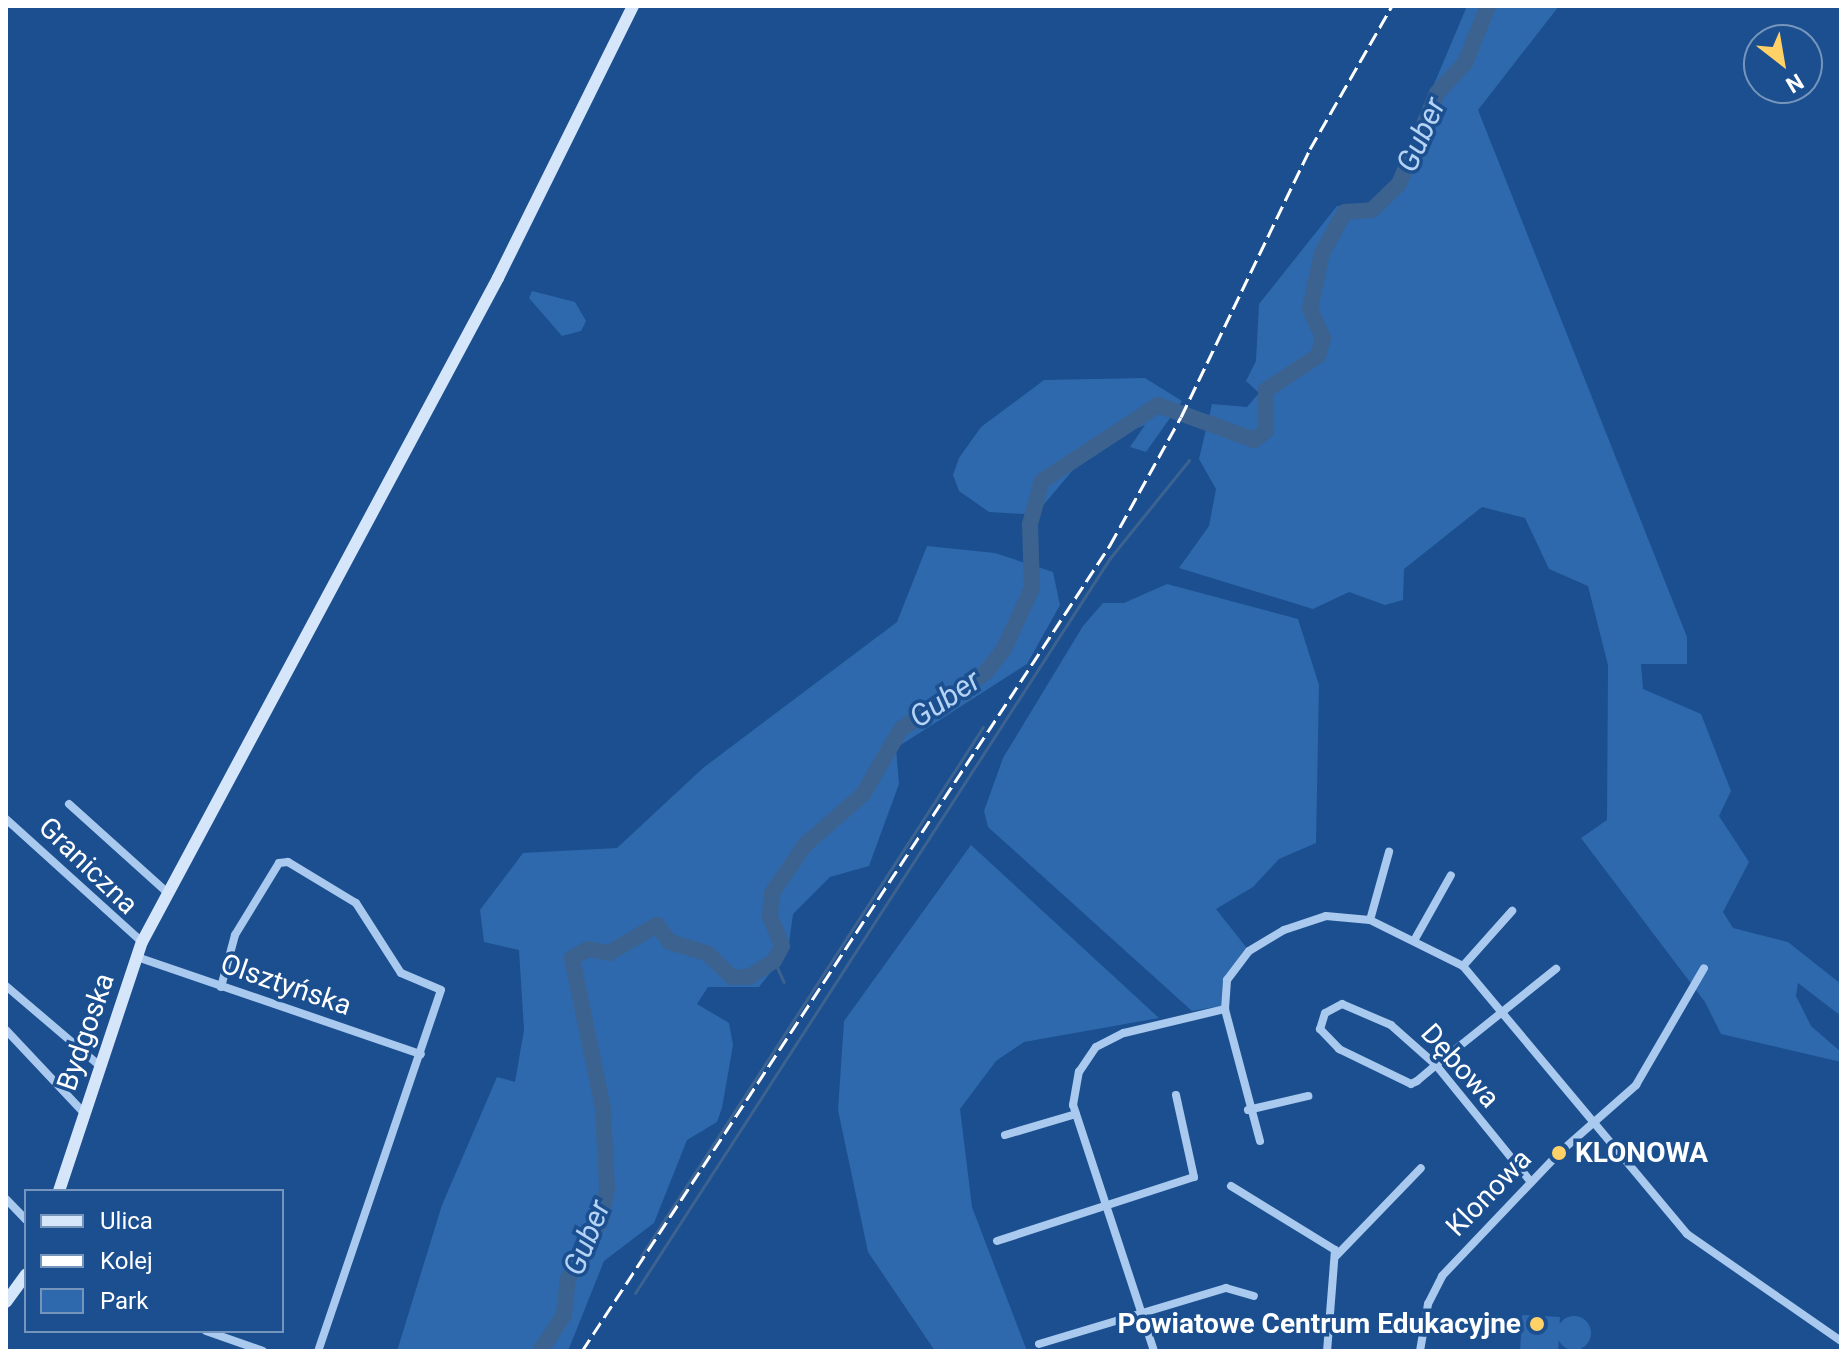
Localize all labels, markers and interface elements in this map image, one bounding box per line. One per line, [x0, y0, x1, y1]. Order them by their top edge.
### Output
north arrow [1743, 24, 1823, 104]
text: N [1781, 69, 1808, 98]
water label: Guber [1389, 92, 1453, 178]
water label: Guber [903, 662, 987, 736]
street label: Graniczna [31, 811, 145, 921]
street label: Olsztyńska [216, 947, 356, 1023]
street label: Bydgoska [50, 969, 122, 1095]
street label: Dębowa [1414, 1017, 1506, 1115]
place label: KLONOWA [1575, 1136, 1708, 1170]
street label: Klonowa [1439, 1142, 1539, 1244]
marker: KLONOWA [1550, 1144, 1568, 1162]
legend [24, 1189, 284, 1333]
water label: Guber [556, 1195, 618, 1281]
text: Ulica [100, 1207, 153, 1235]
text: Kolej [100, 1247, 153, 1275]
text: Park [100, 1287, 148, 1315]
place label: Powiatowe Centrum Edukacyjne [1117, 1307, 1521, 1341]
marker: Powiatowe Centrum Edukacyjne [1528, 1315, 1546, 1333]

